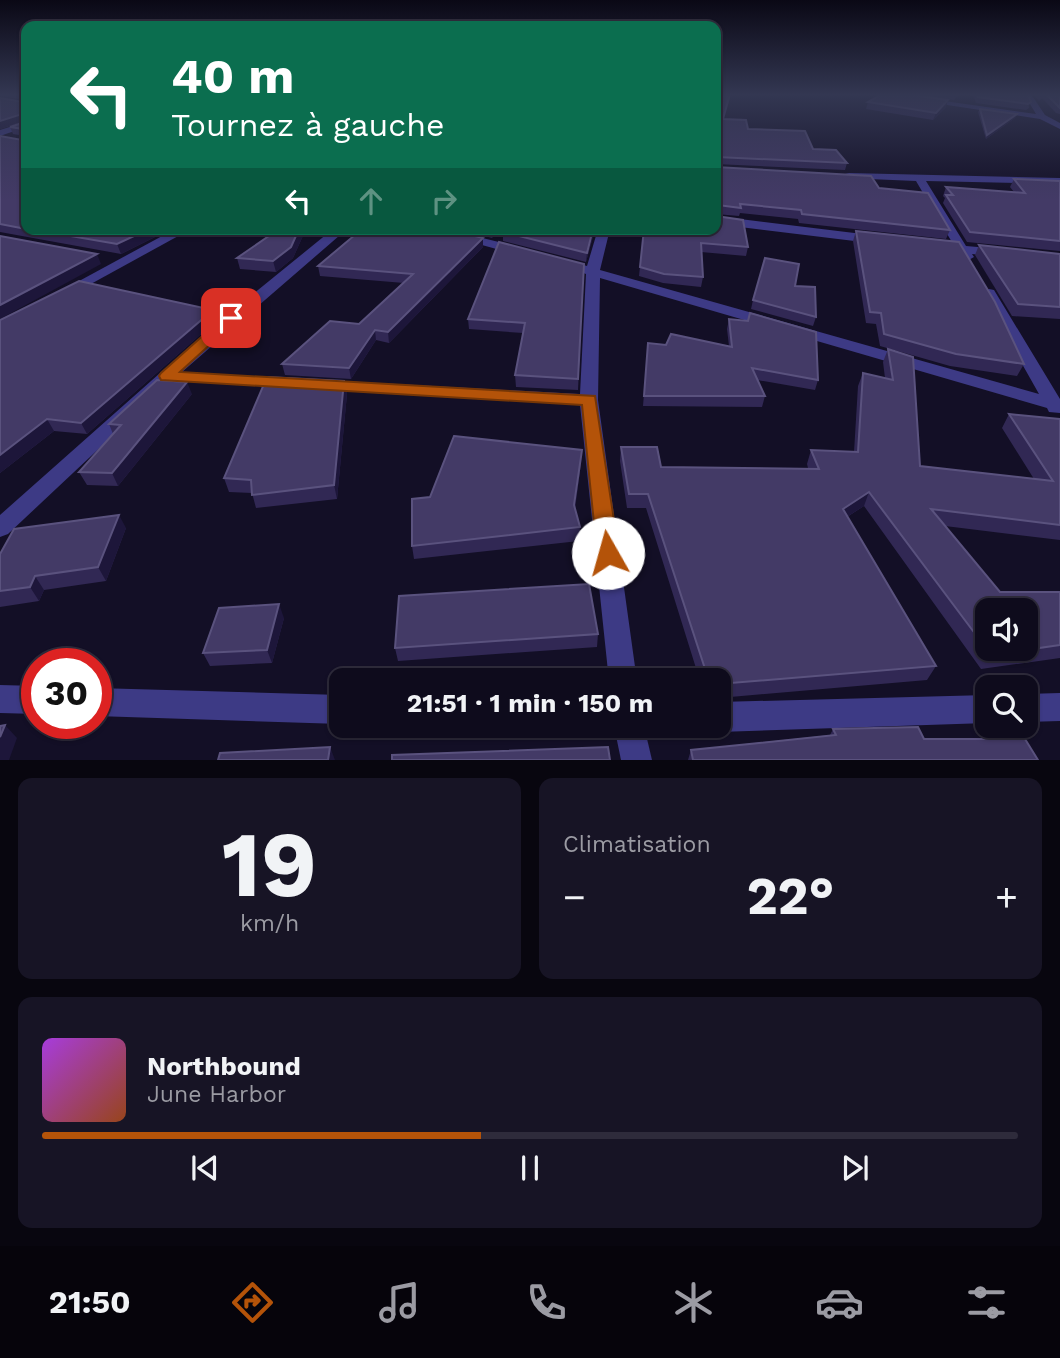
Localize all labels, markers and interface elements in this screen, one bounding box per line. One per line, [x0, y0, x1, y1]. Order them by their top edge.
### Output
text: 40 m [171, 47, 294, 105]
icon: left [56, 49, 147, 140]
text: Tournez à gauche [171, 106, 444, 144]
icon: left [279, 182, 317, 220]
icon: ahead [352, 182, 390, 220]
icon: right [425, 182, 463, 220]
pin [201, 288, 261, 348]
icon: arrive [212, 299, 250, 337]
position arrow [571, 516, 645, 590]
map controls [975, 598, 1038, 738]
button: sound [975, 598, 1038, 661]
speed limit sign: 30 [21, 648, 112, 739]
button: search [975, 675, 1038, 738]
text: 21:51 · 1 min · 150 m [407, 688, 653, 718]
text: 19 [222, 811, 317, 918]
text: Climatisation [563, 831, 711, 858]
text: 22° [747, 866, 834, 927]
text: − [563, 875, 586, 919]
text: + [995, 875, 1018, 919]
text: km/h [240, 910, 299, 937]
text: Northbound [147, 1051, 301, 1081]
text: June Harbor [147, 1081, 286, 1108]
icon: previous [186, 1149, 224, 1187]
icon: pause [511, 1149, 549, 1187]
icon: next [836, 1149, 874, 1187]
icon: directions [228, 1278, 277, 1327]
icon: music [375, 1278, 424, 1327]
icon: phone [522, 1278, 571, 1327]
icon: climate [669, 1278, 718, 1327]
icon: car [815, 1278, 864, 1327]
icon: filters [962, 1278, 1011, 1327]
text: 21:50 [49, 1283, 131, 1321]

